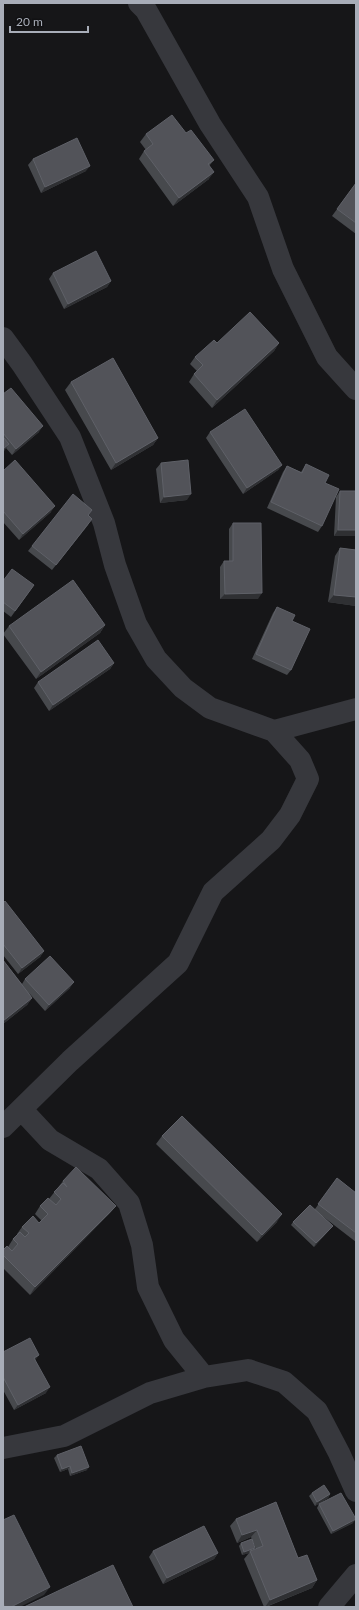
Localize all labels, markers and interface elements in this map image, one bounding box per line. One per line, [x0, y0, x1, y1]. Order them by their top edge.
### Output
scale bar [10, 8, 88, 34]
text: 20 m [16, 14, 43, 29]

